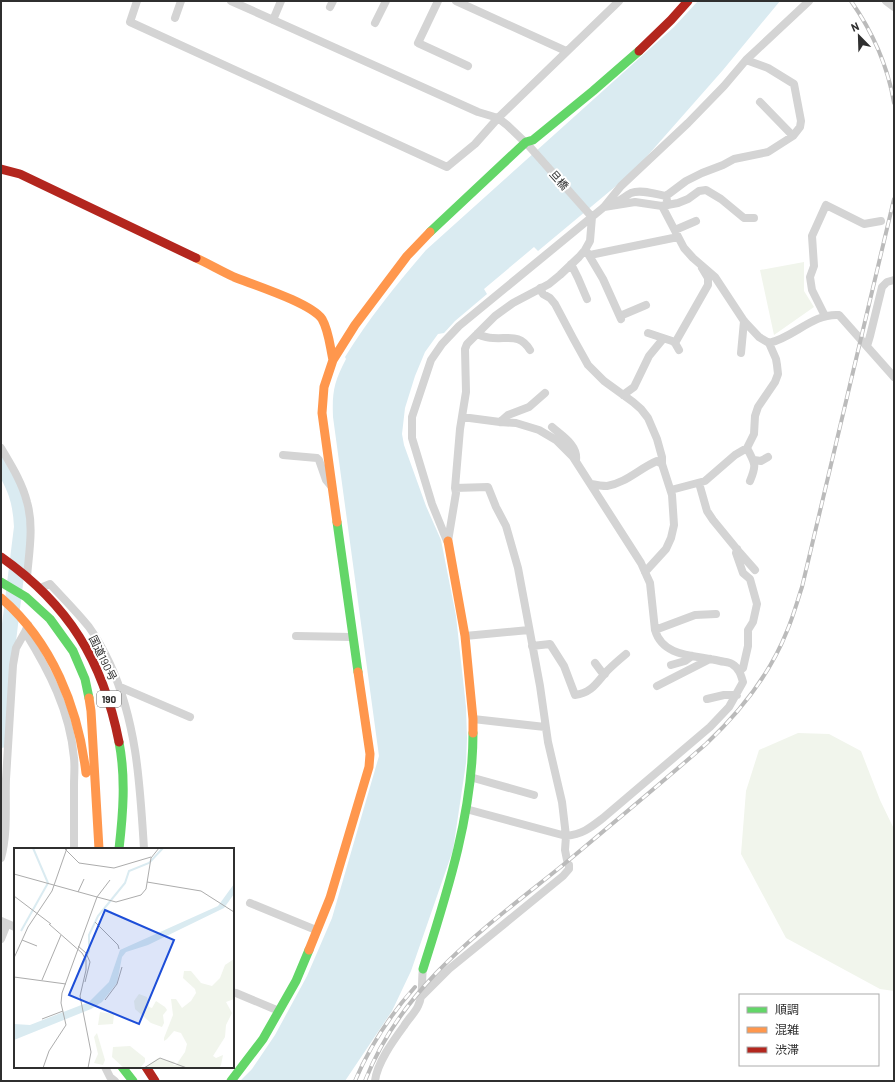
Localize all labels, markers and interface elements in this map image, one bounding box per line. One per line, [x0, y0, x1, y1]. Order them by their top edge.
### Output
north arrow [839, 16, 879, 56]
text: N [849, 19, 861, 34]
street label: 旦橋 [547, 167, 572, 192]
street label: 国道190号 [87, 633, 120, 683]
road number: 190 [97, 691, 121, 707]
inset map [14, 848, 234, 1068]
legend [739, 994, 879, 1066]
text: 順調 [775, 1002, 799, 1016]
text: 混雑 [775, 1022, 799, 1036]
text: 渋滞 [775, 1042, 799, 1056]

